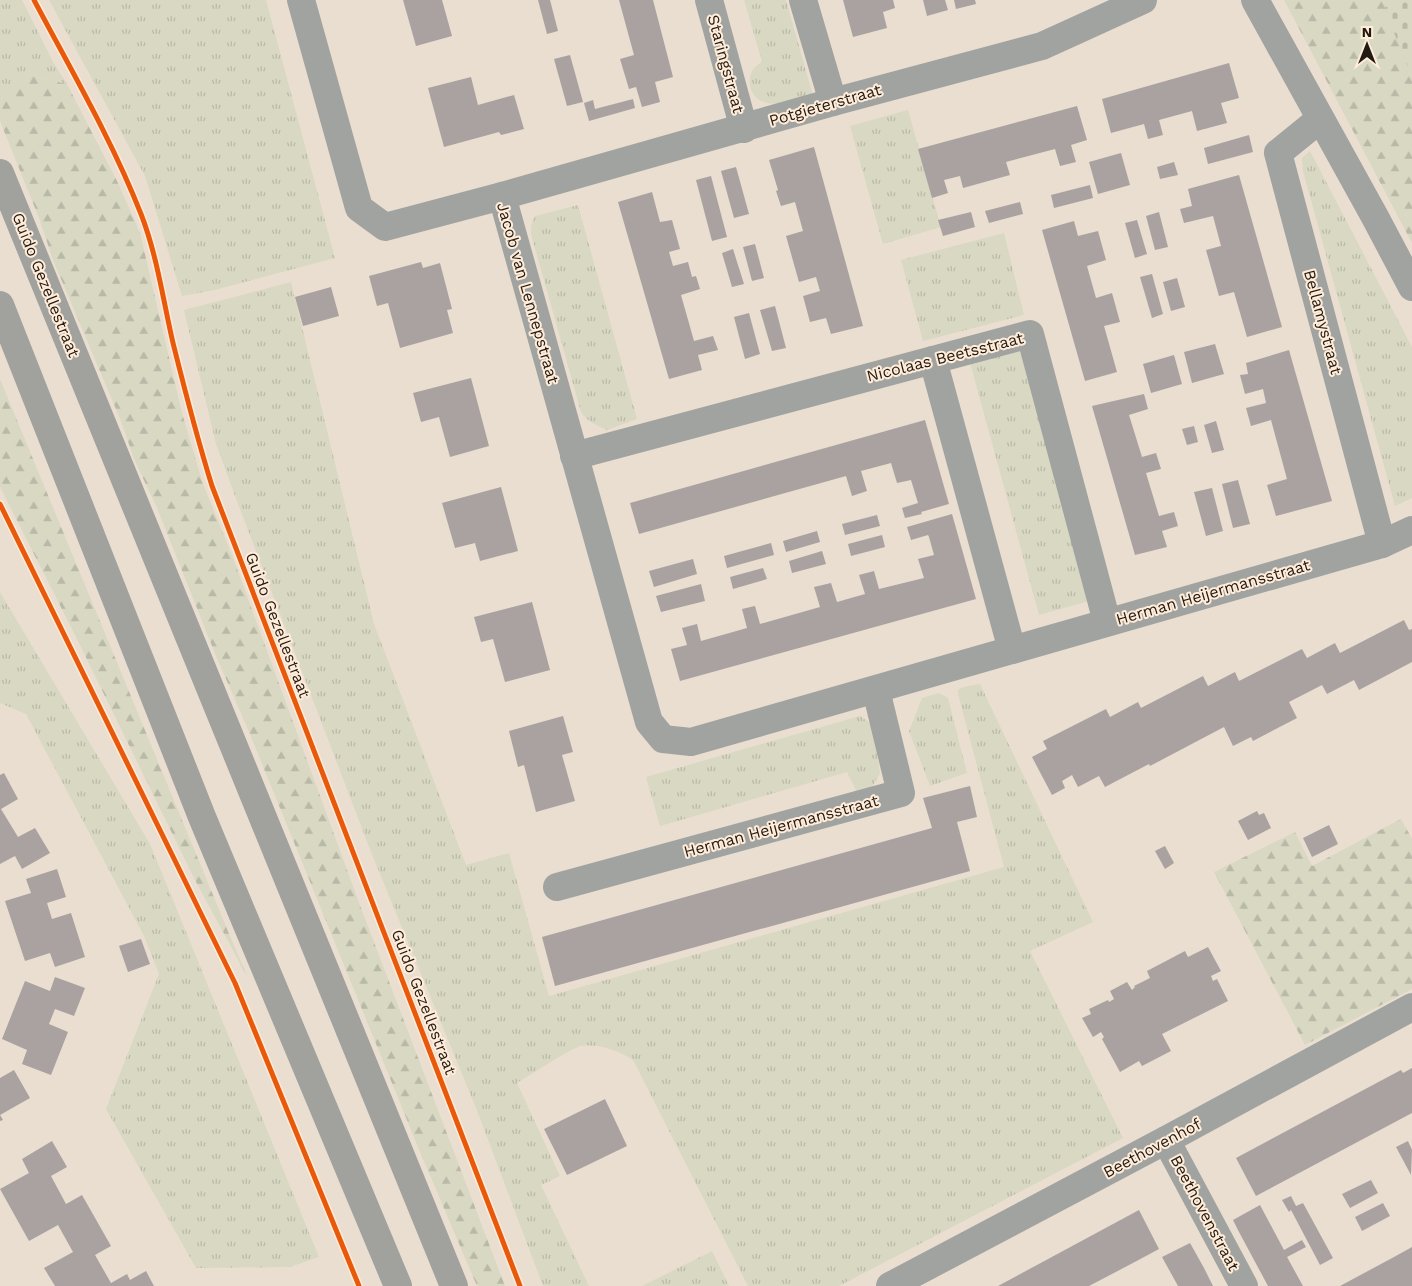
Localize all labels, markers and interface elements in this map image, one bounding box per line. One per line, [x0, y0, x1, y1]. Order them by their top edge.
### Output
street label: Staringstraat [704, 13, 748, 116]
north arrow [1342, 20, 1392, 70]
text: N [1362, 24, 1372, 40]
street label: Potgieterstraat [767, 80, 883, 130]
street label: Jacob van Lennepstraat [493, 200, 563, 386]
street label: Guido Gezellestraat [8, 210, 84, 360]
street label: Bellamystraat [1300, 268, 1346, 377]
street label: Nicolaas Beetsstraat [864, 328, 1026, 386]
street label: Guido Gezellestraat [241, 550, 315, 701]
street label: Herman Heijermansstraat [1114, 555, 1312, 629]
street label: Herman Heijermansstraat [682, 791, 881, 861]
street label: Guido Gezellestraat [387, 927, 461, 1078]
street label: Beethovenhof [1100, 1114, 1205, 1182]
street label: Beethovenstraat [1166, 1152, 1244, 1274]

